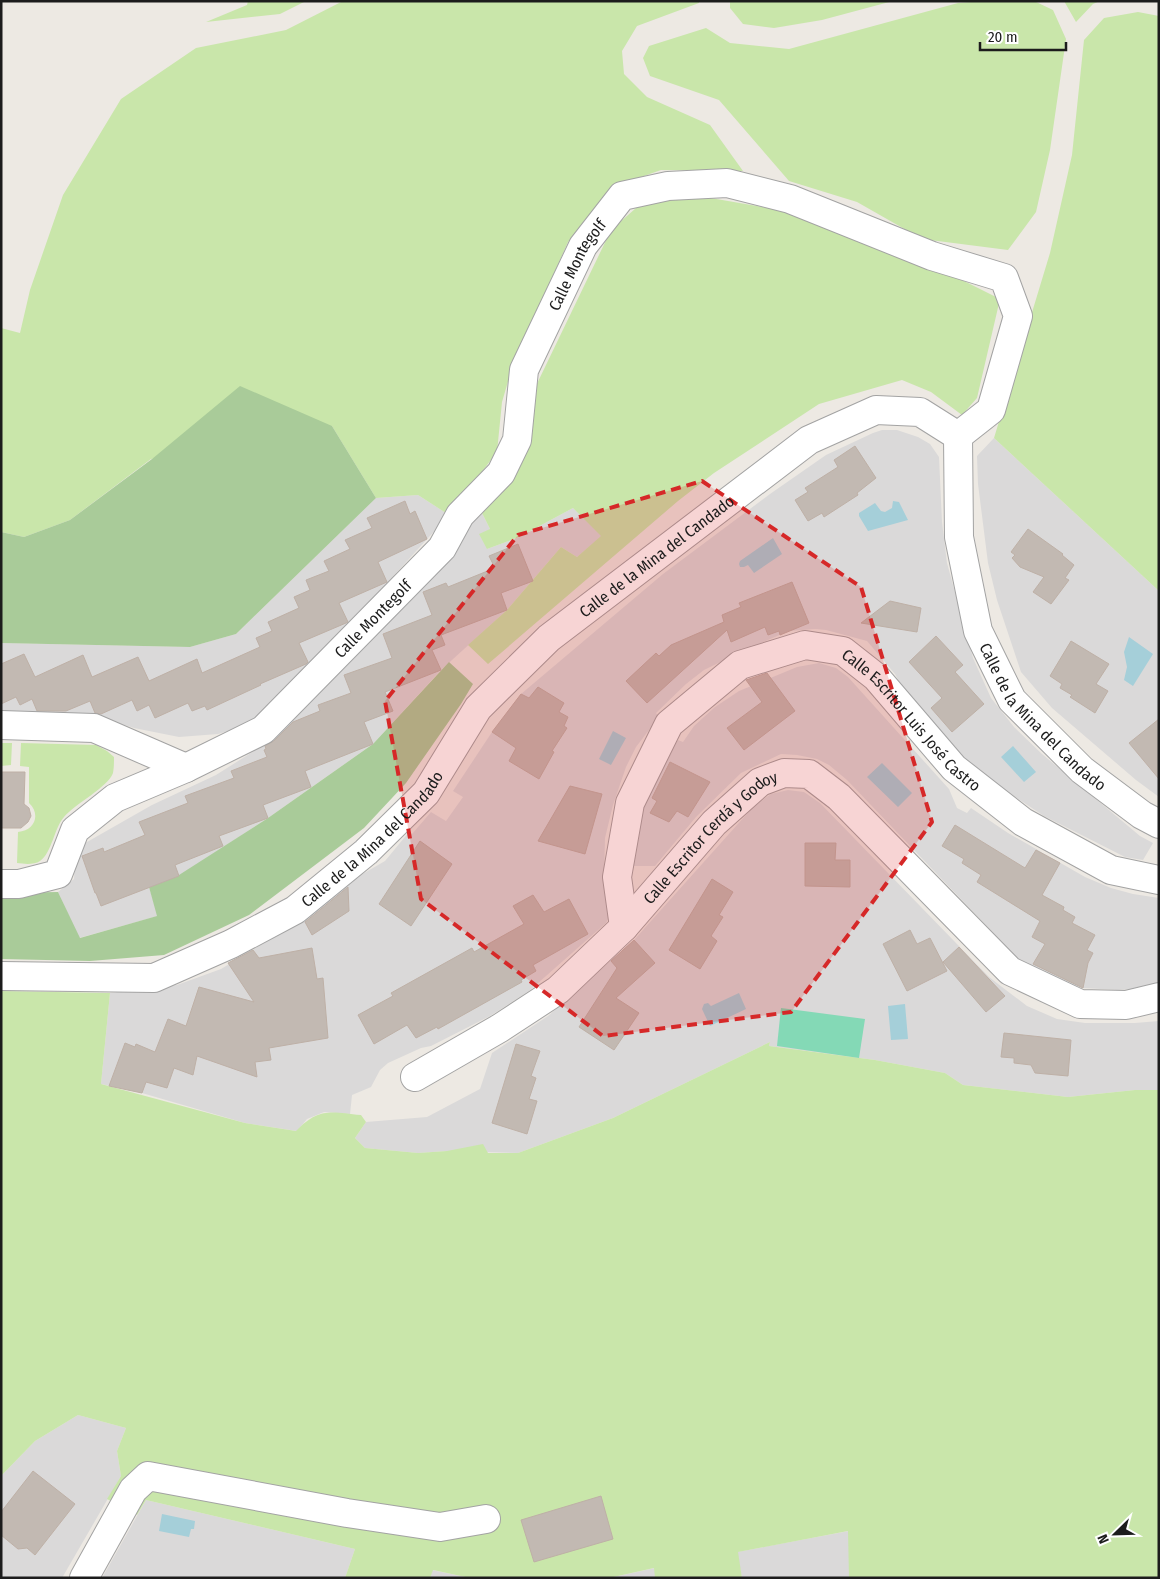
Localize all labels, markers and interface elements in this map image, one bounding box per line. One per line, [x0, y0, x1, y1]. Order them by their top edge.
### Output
scale bar [980, 20, 1066, 52]
text: 20 m [988, 28, 1018, 46]
street label: Calle Montegolf [544, 215, 610, 314]
street label: Calle de la Mina del Candado [575, 491, 738, 621]
street label: Calle Montegolf [330, 575, 416, 661]
street label: Calle de la Mina del Candado [976, 640, 1110, 794]
street label: Calle Escritor Luis José Castro [838, 645, 985, 795]
street label: Calle de la Mina del Candado [297, 767, 447, 911]
street label: Calle Escritor Cerdá y Godoy [639, 767, 781, 908]
north arrow [1090, 1509, 1140, 1559]
text: N [1094, 1532, 1113, 1546]

